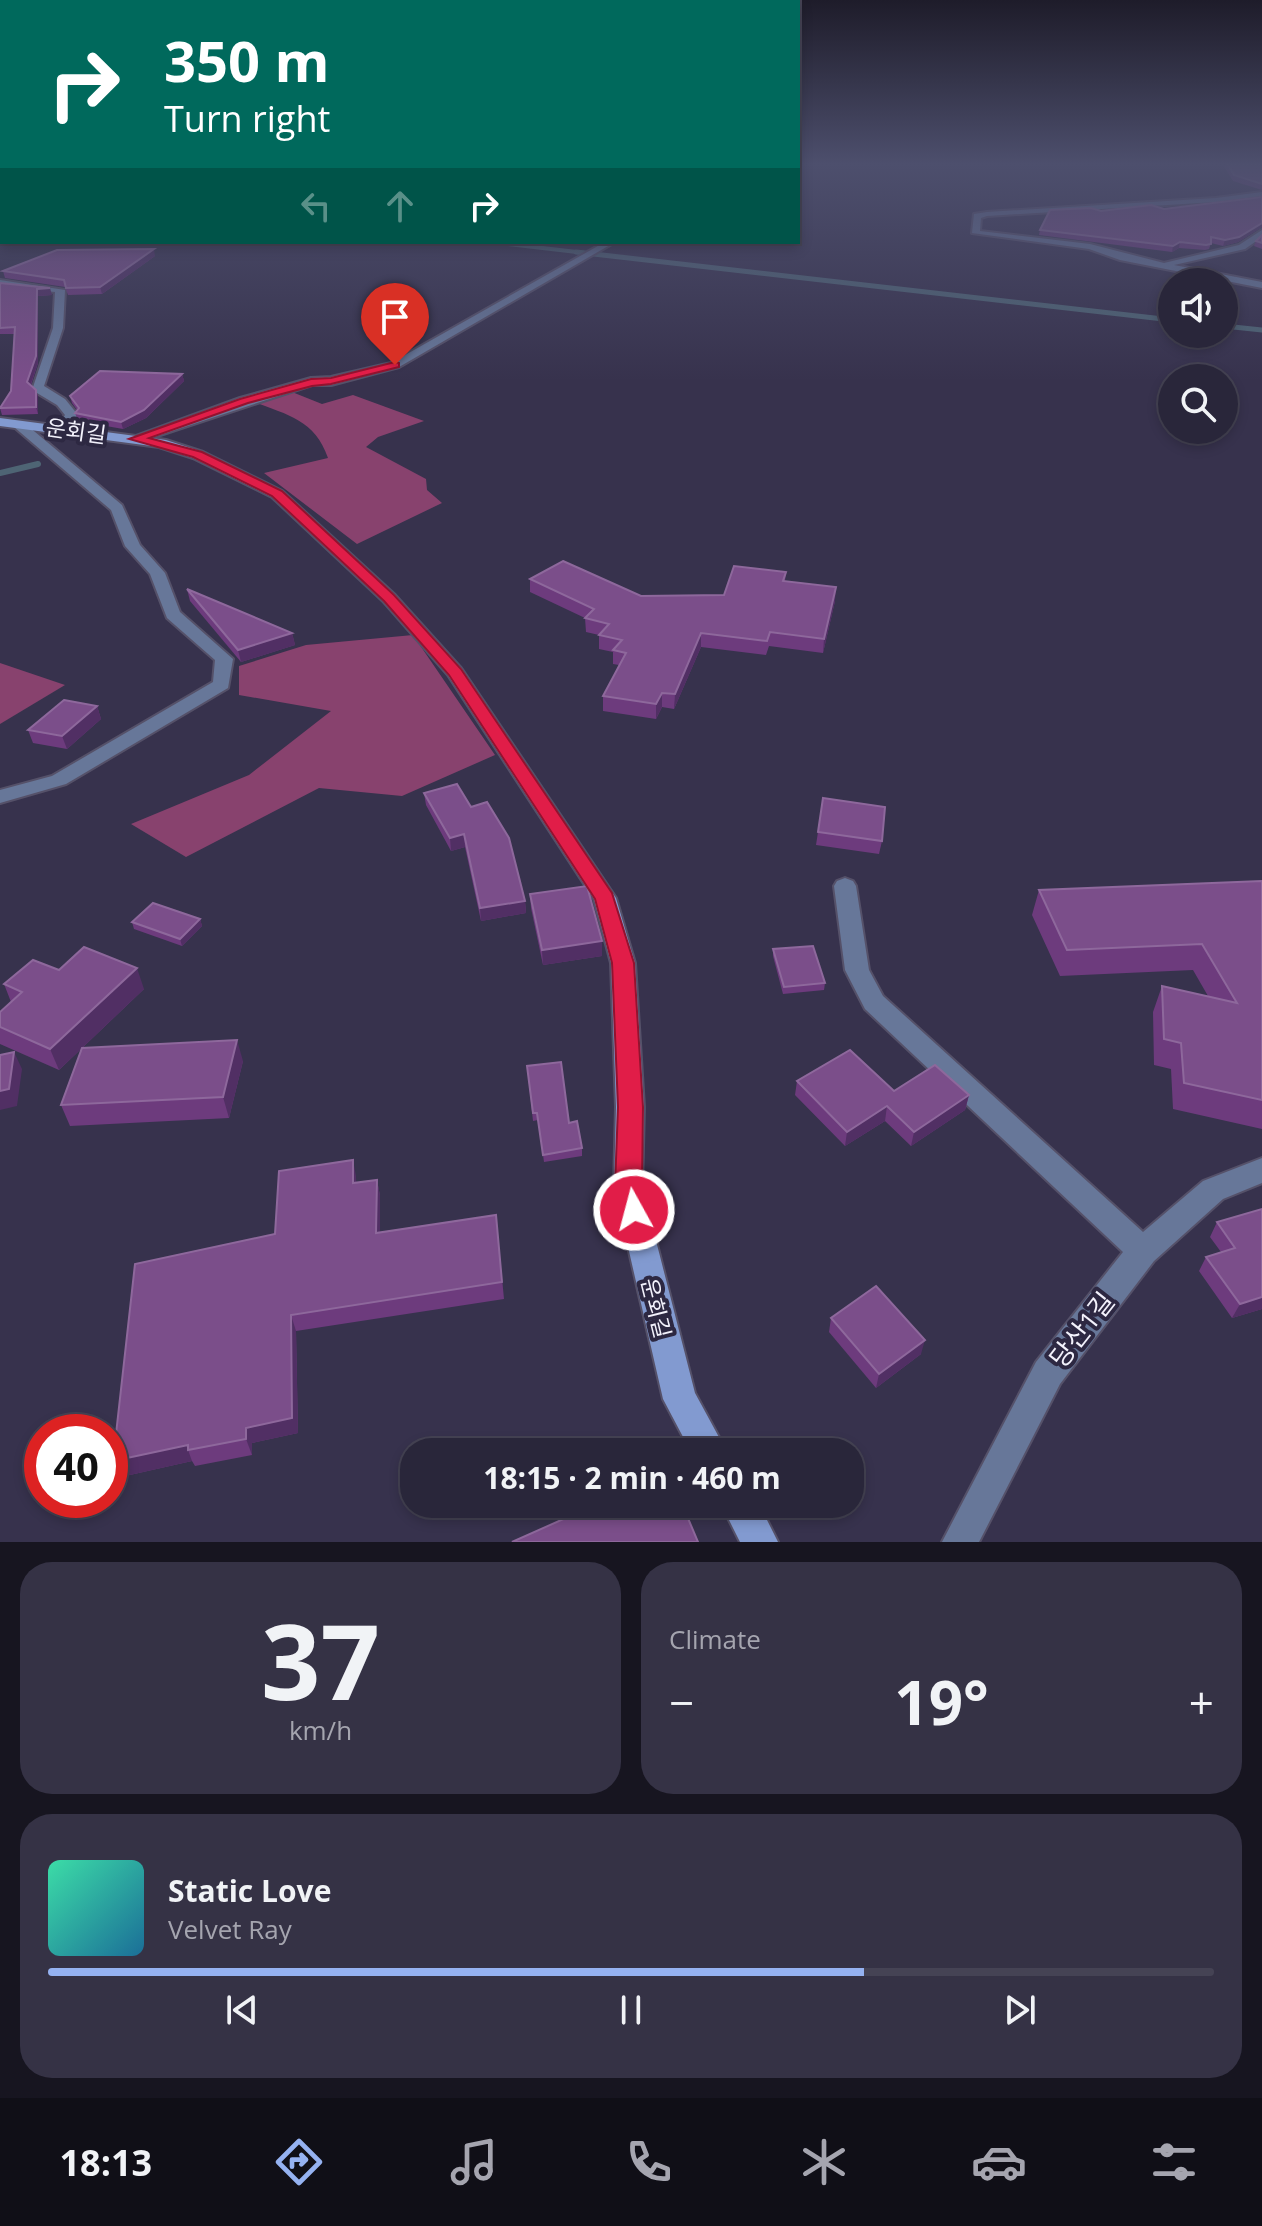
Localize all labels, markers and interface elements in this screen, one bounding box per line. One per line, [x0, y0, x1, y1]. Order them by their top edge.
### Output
text: 350 m [164, 22, 330, 98]
icon: right [32, 32, 136, 136]
text: Turn right [164, 94, 330, 143]
icon: left [294, 184, 338, 228]
icon: ahead [378, 184, 422, 228]
icon: right [462, 184, 506, 228]
map controls [1158, 268, 1238, 444]
button: sound [1158, 268, 1238, 348]
pin [361, 283, 429, 365]
icon: arrive [373, 295, 417, 339]
button: search [1158, 364, 1238, 444]
street label: 운회길 [44, 411, 108, 449]
position arrow [592, 1168, 676, 1252]
street label: 운회길 [635, 1275, 679, 1341]
street label: 당산1길 [1040, 1284, 1122, 1375]
speed limit sign: 40 [24, 1414, 128, 1518]
text: 18:15 · 2 min · 460 m [483, 1457, 781, 1498]
text: 37 [261, 1589, 380, 1730]
text: Climate [669, 1621, 761, 1657]
text: 19° [894, 1661, 989, 1743]
text: − [669, 1672, 694, 1732]
text: + [1189, 1672, 1214, 1732]
text: km/h [289, 1712, 352, 1748]
text: Static Love [168, 1870, 331, 1911]
text: Velvet Ray [168, 1911, 292, 1947]
icon: previous [220, 1988, 264, 2032]
icon: pause [609, 1988, 653, 2032]
icon: next [998, 1988, 1042, 2032]
icon: directions [271, 2134, 327, 2190]
icon: music [446, 2134, 502, 2190]
icon: phone [621, 2134, 677, 2190]
icon: climate [796, 2134, 852, 2190]
icon: car [971, 2134, 1027, 2190]
icon: filters [1146, 2134, 1202, 2190]
text: 18:13 [60, 2138, 152, 2187]

